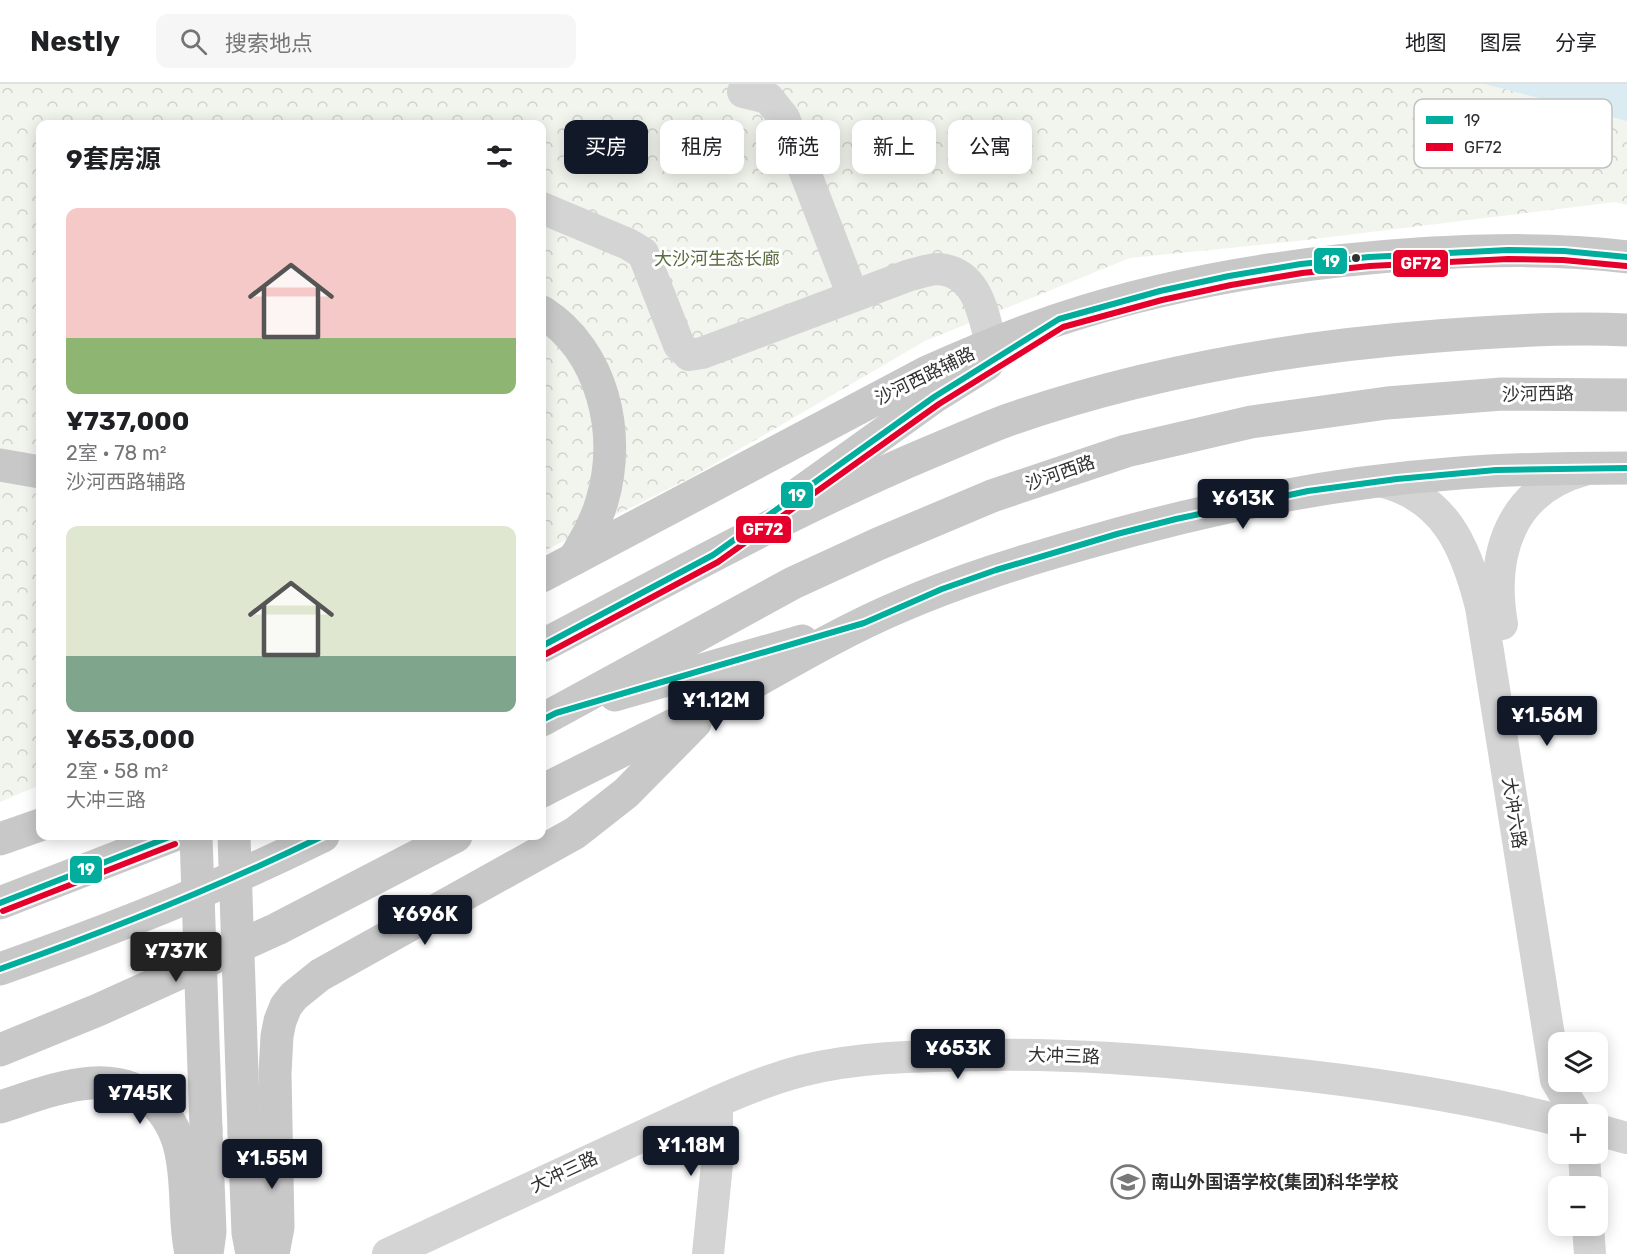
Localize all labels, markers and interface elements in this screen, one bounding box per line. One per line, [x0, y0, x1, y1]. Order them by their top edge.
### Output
search box [156, 14, 576, 68]
text: Nestly [30, 25, 120, 58]
icon: search [177, 25, 210, 58]
text: 搜索地点 [225, 30, 313, 57]
text: 地图 [1405, 30, 1447, 55]
text: 图层 [1480, 30, 1522, 55]
text: 分享 [1555, 30, 1597, 55]
legend [1414, 99, 1612, 168]
text: 19 [1464, 111, 1480, 130]
chip: 买房 [564, 120, 648, 174]
chip: 租房 [660, 120, 744, 174]
chip: 筛选 [756, 120, 840, 174]
chip: 新上 [852, 120, 936, 174]
chip: 公寓 [948, 120, 1032, 174]
text: GF72 [1464, 138, 1502, 157]
icon: filters [483, 140, 516, 173]
text: 9套房源 [66, 144, 161, 175]
icon: home [237, 247, 345, 355]
line badge: 19 [1313, 247, 1348, 275]
park label: 大沙河生态长廊 [654, 248, 780, 270]
line badge: GF72 [1392, 249, 1449, 278]
text: 19 [1322, 252, 1340, 271]
unlabelled marker [1350, 252, 1362, 264]
text: GF72 [1401, 254, 1441, 273]
street label: 沙河西路辅路 [872, 342, 978, 410]
street label: 沙河西路 [1502, 382, 1574, 406]
text: ¥737,000 [66, 406, 189, 437]
text: 2室 · 78 m² [66, 441, 167, 465]
street label: 沙河西路 [1022, 451, 1098, 495]
text: 沙河西路辅路 [66, 470, 186, 494]
pin: ¥613K [1201, 479, 1285, 530]
line badge: 19 [780, 481, 814, 509]
text: 19 [788, 486, 806, 505]
text: ¥613K [1212, 486, 1274, 510]
line badge: GF72 [735, 515, 792, 544]
text: GF72 [743, 520, 783, 539]
icon: home [237, 565, 345, 673]
pin: ¥1.12M [667, 681, 765, 732]
text: ¥1.12M [682, 688, 750, 712]
pin: ¥1.56M [1498, 696, 1596, 747]
text: ¥1.56M [1511, 703, 1583, 727]
text: ¥653,000 [66, 724, 195, 755]
text: 2室 · 58 m² [66, 759, 168, 783]
street label: 大冲六路 [1498, 776, 1530, 850]
text: 大冲三路 [66, 788, 146, 812]
line badge: 19 [69, 855, 103, 884]
text: 19 [77, 860, 95, 879]
pin: ¥696K [383, 895, 467, 946]
text: ¥696K [392, 902, 458, 926]
pin: ¥737K [134, 932, 218, 983]
text: ¥737K [144, 939, 208, 963]
pin: ¥653K [916, 1029, 1000, 1080]
map controls [1548, 1032, 1608, 1236]
button: layers [1548, 1032, 1608, 1092]
text: ¥653K [925, 1036, 991, 1060]
street label: 大冲三路 [1028, 1044, 1100, 1068]
pin: ¥745K [98, 1074, 182, 1125]
text: ¥745K [108, 1081, 172, 1105]
button: + [1548, 1104, 1608, 1164]
pin: ¥1.18M [642, 1126, 740, 1177]
text: ¥1.18M [657, 1133, 725, 1157]
pin: ¥1.55M [223, 1139, 321, 1190]
text: ¥1.55M [236, 1146, 308, 1170]
street label: 大冲三路 [527, 1147, 601, 1197]
school or university icon: 南山外国语学校(集团)科华学校 [1110, 1164, 1146, 1200]
place label: 南山外国语学校(集团)科华学校 [1151, 1171, 1399, 1193]
button: − [1548, 1176, 1608, 1236]

